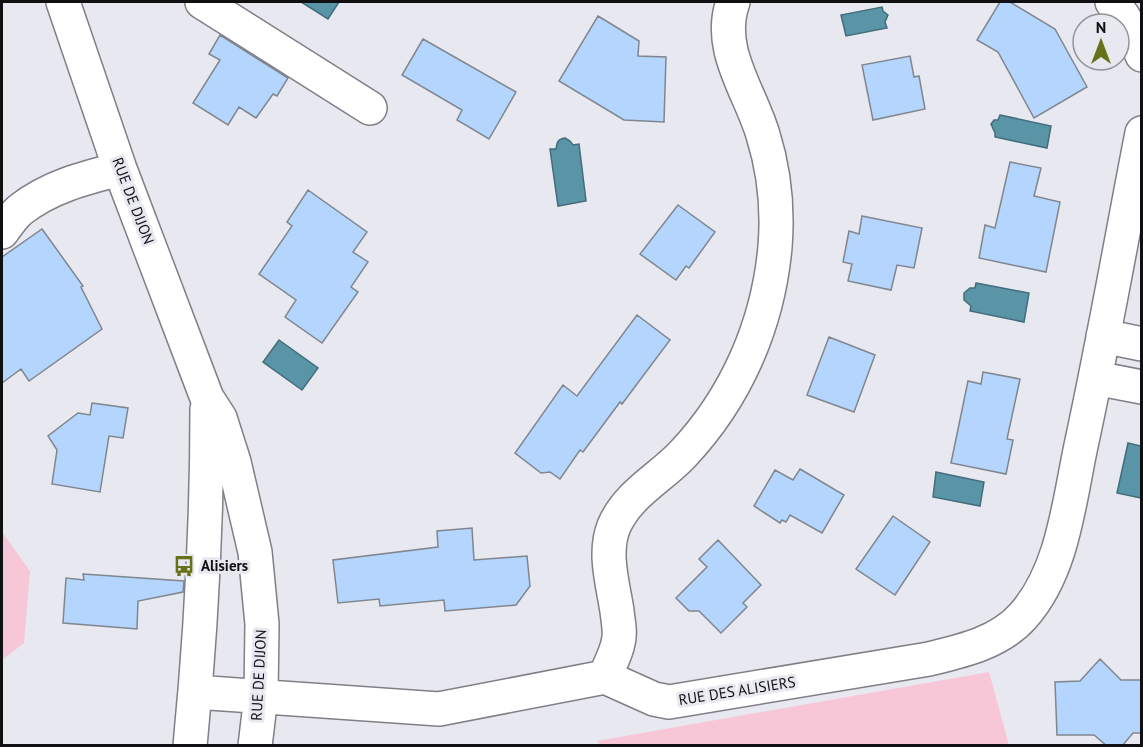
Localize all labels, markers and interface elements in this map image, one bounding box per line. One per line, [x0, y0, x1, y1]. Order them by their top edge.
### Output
north arrow [1071, 12, 1131, 72]
text: N [1096, 17, 1106, 37]
street label: RUE DE DIJON [108, 155, 159, 247]
bus stop icon: Alisiers [172, 554, 196, 578]
place label: Alisiers [201, 556, 248, 575]
street label: RUE DE DIJON [247, 629, 270, 721]
street label: RUE DES ALISIERS [677, 672, 797, 709]

